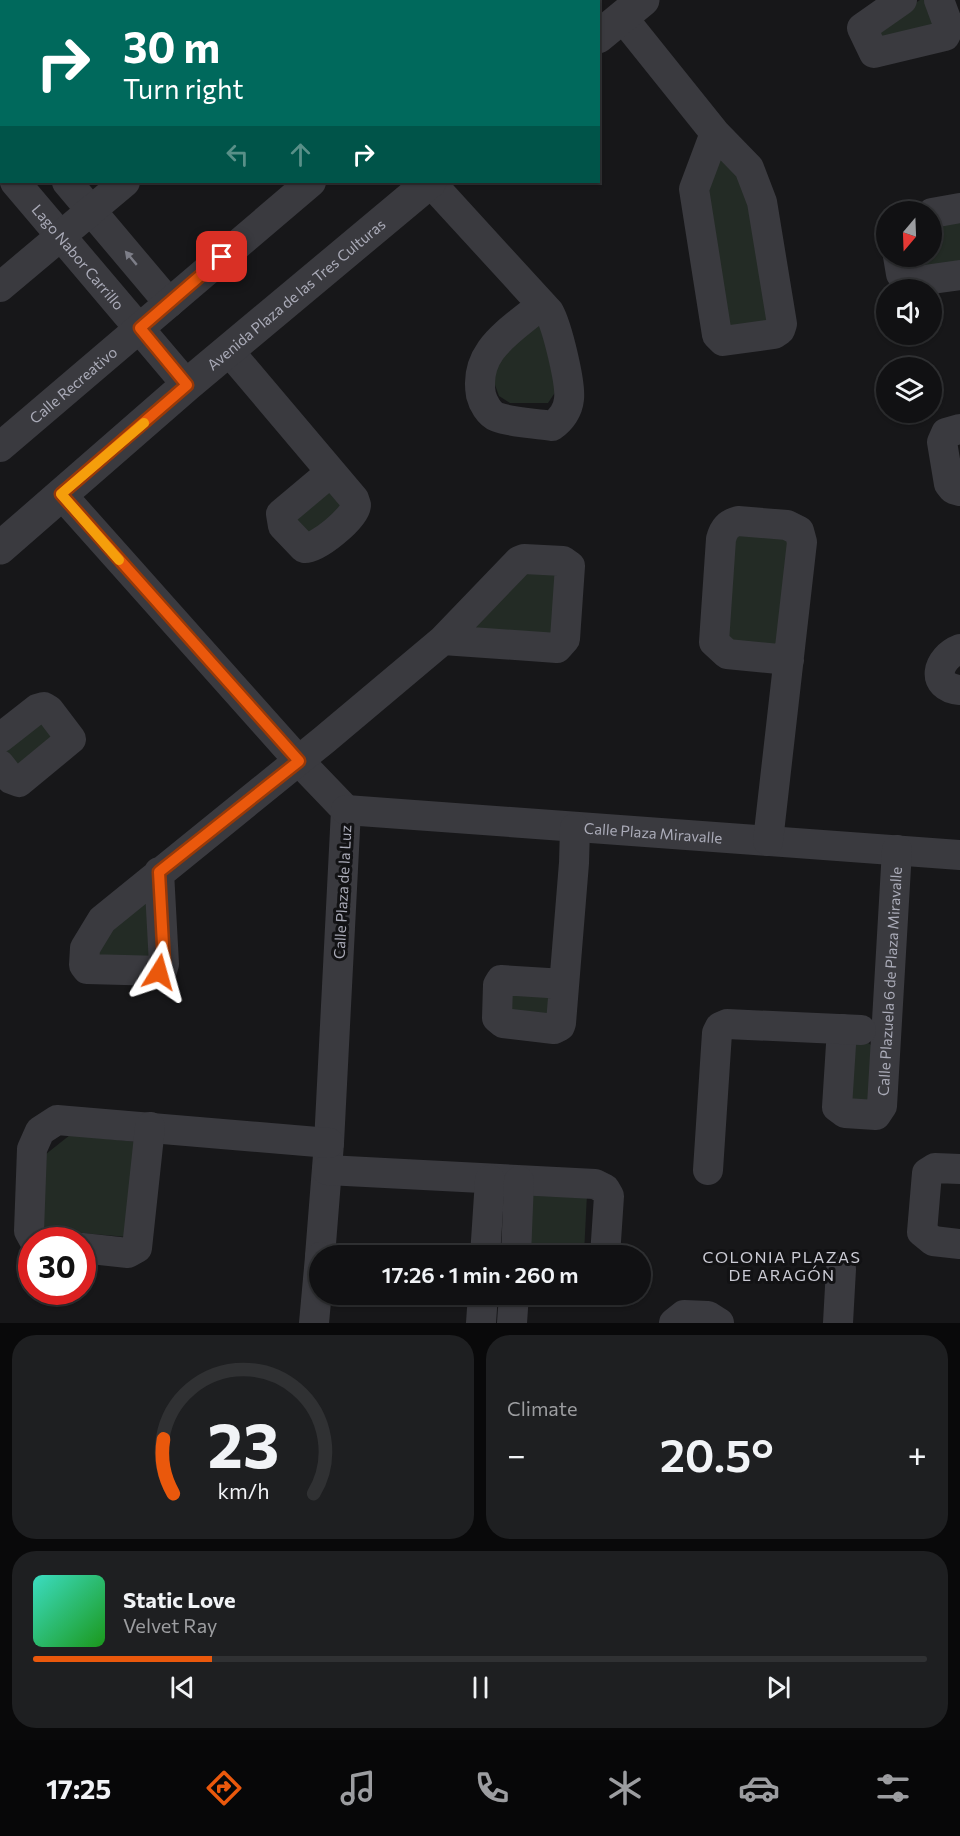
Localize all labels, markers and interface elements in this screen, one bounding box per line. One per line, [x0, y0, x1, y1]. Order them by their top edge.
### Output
text: 30 m [123, 20, 220, 72]
icon: right [24, 24, 102, 102]
text: Turn right [123, 72, 243, 105]
icon: left [221, 138, 254, 171]
icon: ahead [284, 138, 317, 171]
icon: right [347, 138, 380, 171]
street label: Lago Nabor Carrillo [29, 200, 128, 313]
north arrow [876, 201, 942, 267]
map controls [876, 201, 942, 423]
street label: Avenida Plaza de las Tres Culturas [203, 214, 389, 374]
pin [196, 231, 247, 282]
icon: arrive [205, 240, 238, 273]
one-way arrow [124, 251, 138, 266]
button: sound [876, 279, 942, 345]
street label: Calle Recreativo [26, 342, 121, 427]
button: layers [876, 357, 942, 423]
street label: Calle Plaza Miravalle [583, 818, 723, 847]
street label: Calle Plaza de la Luz [330, 825, 354, 959]
street label: Calle Plazuela 6 de Plaza Miravalle [874, 866, 905, 1096]
position arrow [127, 940, 191, 1004]
speed limit sign: 30 [18, 1227, 96, 1305]
district label: COLONIA PLAZAS DE ARAGÓN [702, 1247, 862, 1284]
text: 17:26 · 1 min · 260 m [382, 1261, 578, 1288]
text: Climate [507, 1396, 577, 1420]
text: 23 [207, 1405, 279, 1481]
text: 20.5° [660, 1426, 774, 1481]
text: − [507, 1433, 526, 1474]
text: + [908, 1433, 927, 1474]
text: km/h [217, 1477, 269, 1503]
text: Static Love [123, 1586, 236, 1613]
text: Velvet Ray [123, 1613, 217, 1637]
icon: previous [166, 1671, 199, 1704]
icon: pause [464, 1671, 497, 1704]
icon: next [762, 1671, 795, 1704]
icon: directions [203, 1767, 245, 1809]
icon: music [337, 1767, 379, 1809]
icon: phone [471, 1767, 513, 1809]
icon: climate [604, 1767, 646, 1809]
icon: car [738, 1767, 780, 1809]
icon: filters [872, 1767, 914, 1809]
text: 17:25 [46, 1772, 111, 1805]

